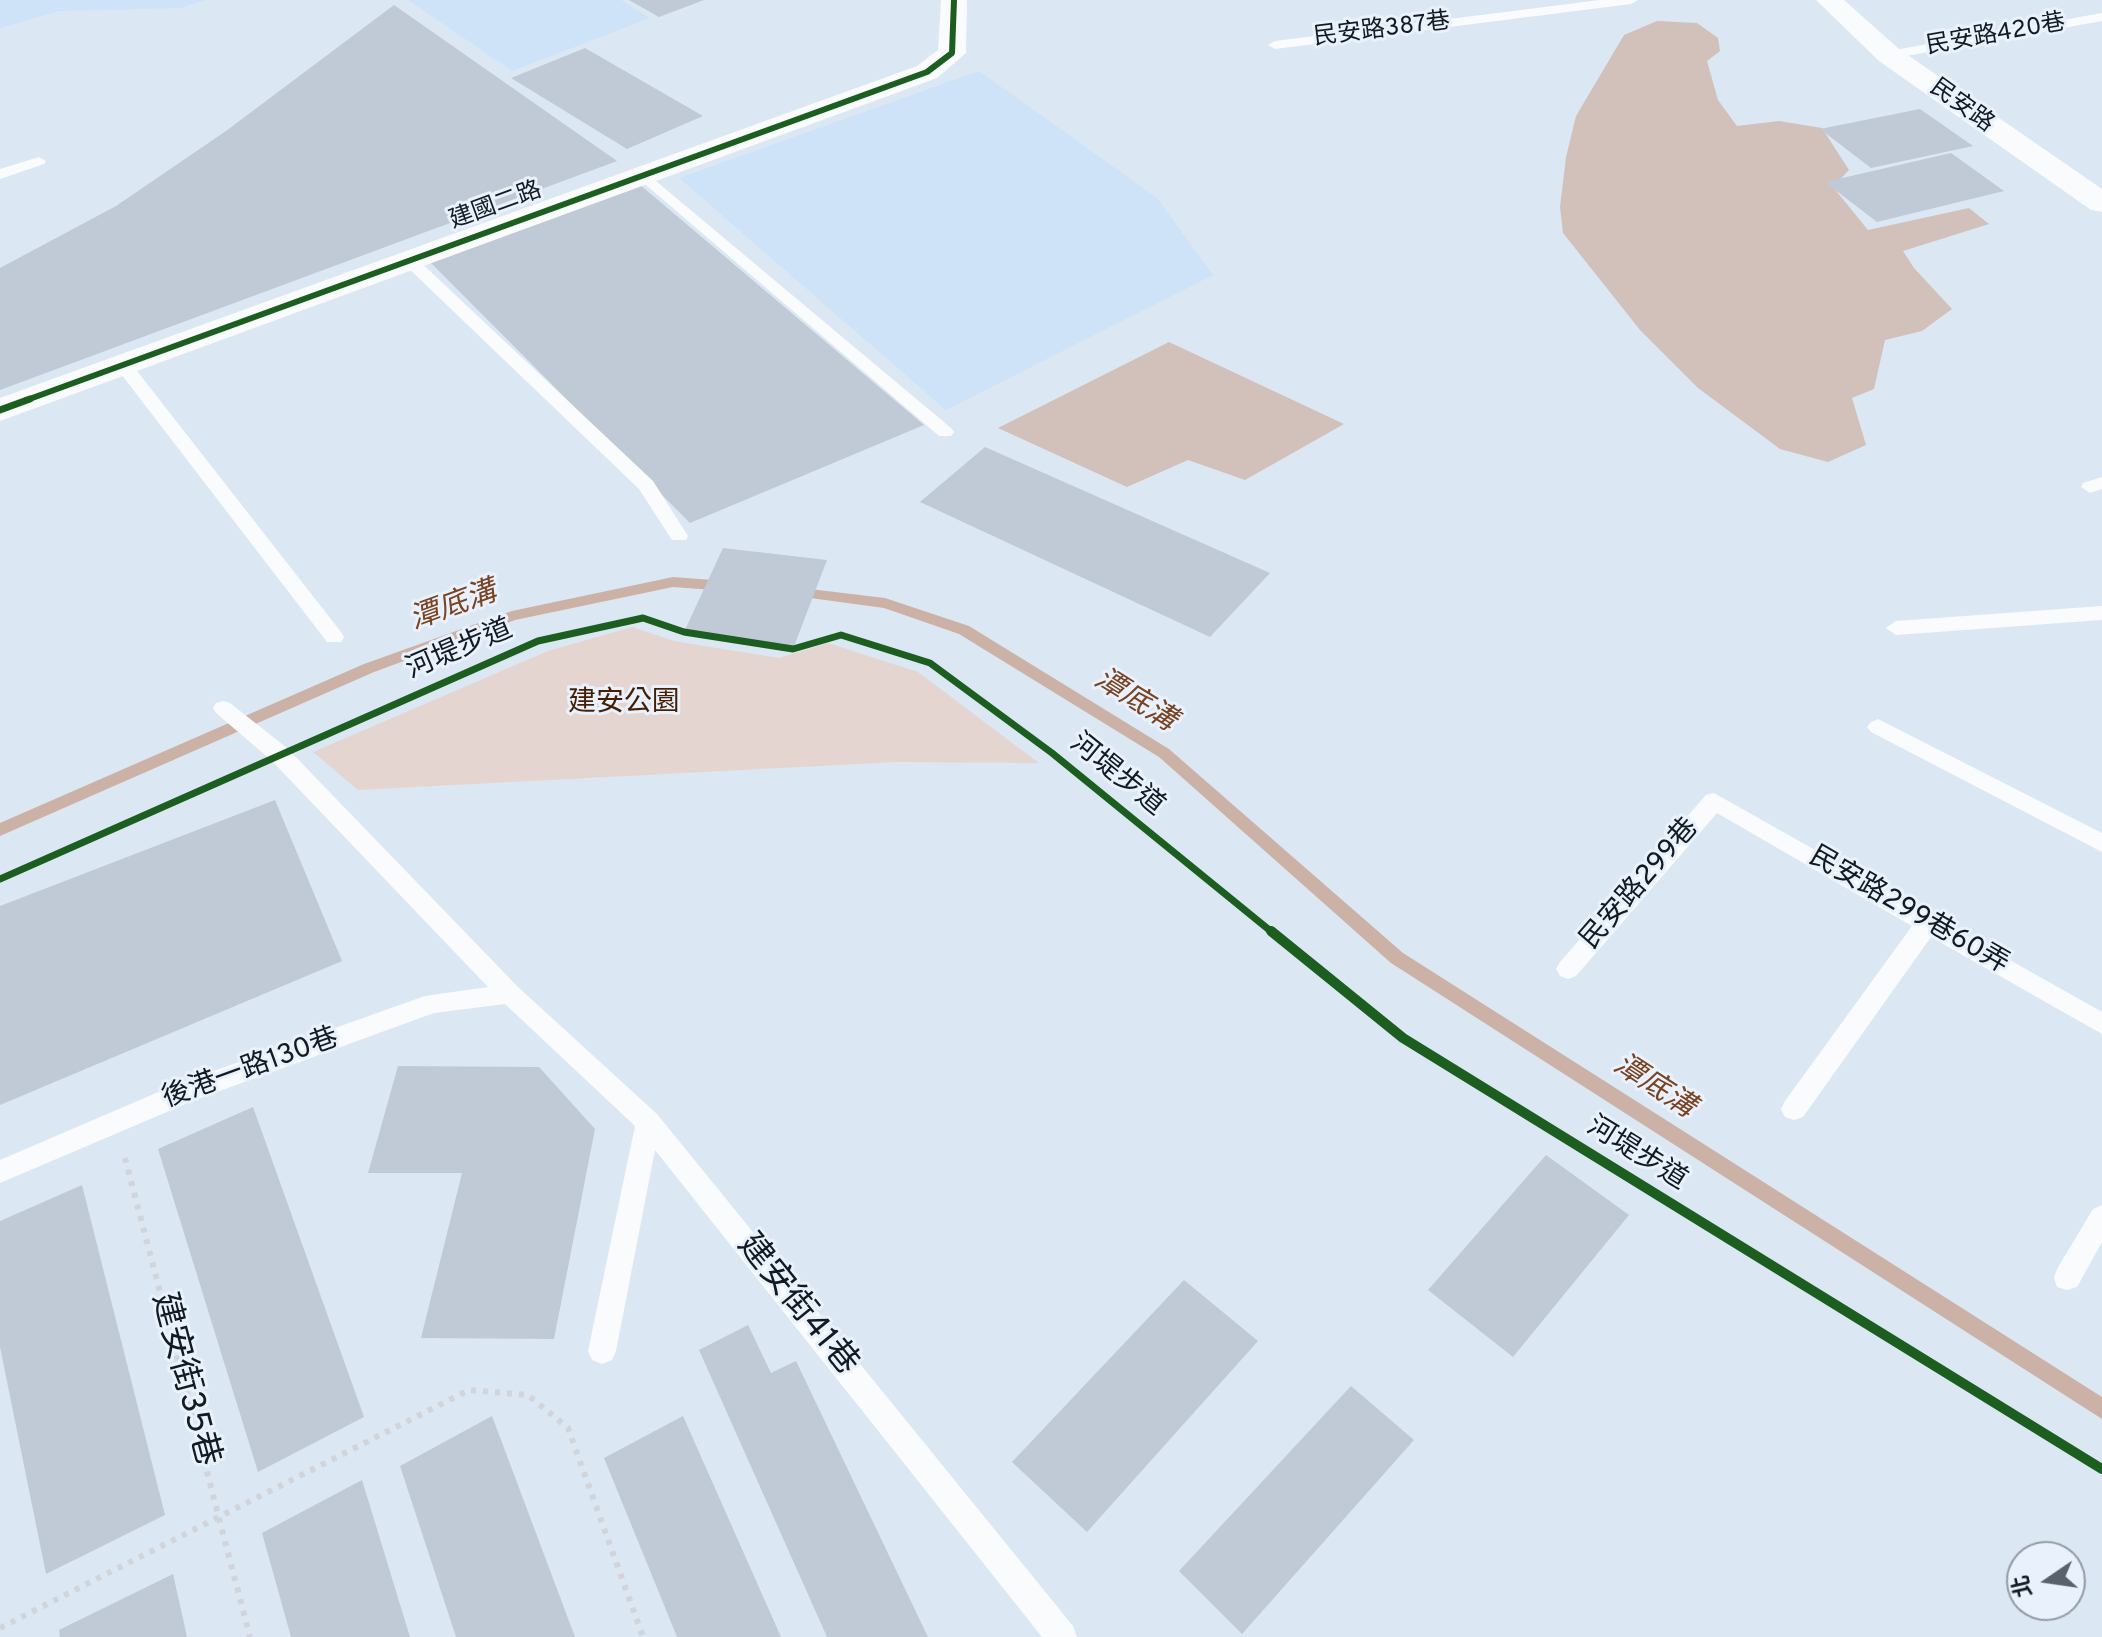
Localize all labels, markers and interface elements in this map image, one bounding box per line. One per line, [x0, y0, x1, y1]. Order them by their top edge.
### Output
street label: 民安路387巷 [1312, 8, 1452, 54]
street label: 民安路420巷 [1924, 10, 2068, 62]
street label: 民安路 [1923, 74, 1999, 140]
street label: 建國二路 [446, 177, 546, 237]
water label: 潭底溝 [406, 576, 502, 640]
street label: 河堤步道 [402, 614, 518, 688]
water label: 潭底溝 [1086, 663, 1182, 741]
park label: 建安公園 [568, 687, 680, 721]
street label: 河堤步道 [1062, 728, 1170, 824]
street label: 民安路299巷 [1575, 813, 1707, 957]
street label: 民安路299巷60弄 [1802, 841, 2014, 983]
street label: 後港一路130巷 [158, 1023, 344, 1117]
water label: 潭底溝 [1605, 1048, 1701, 1128]
street label: 河堤步道 [1580, 1111, 1692, 1199]
street label: 建安街41巷 [727, 1227, 865, 1385]
street label: 建安街35巷 [140, 1289, 226, 1471]
north arrow [2006, 1541, 2086, 1621]
text: 北 [2008, 1572, 2040, 1600]

